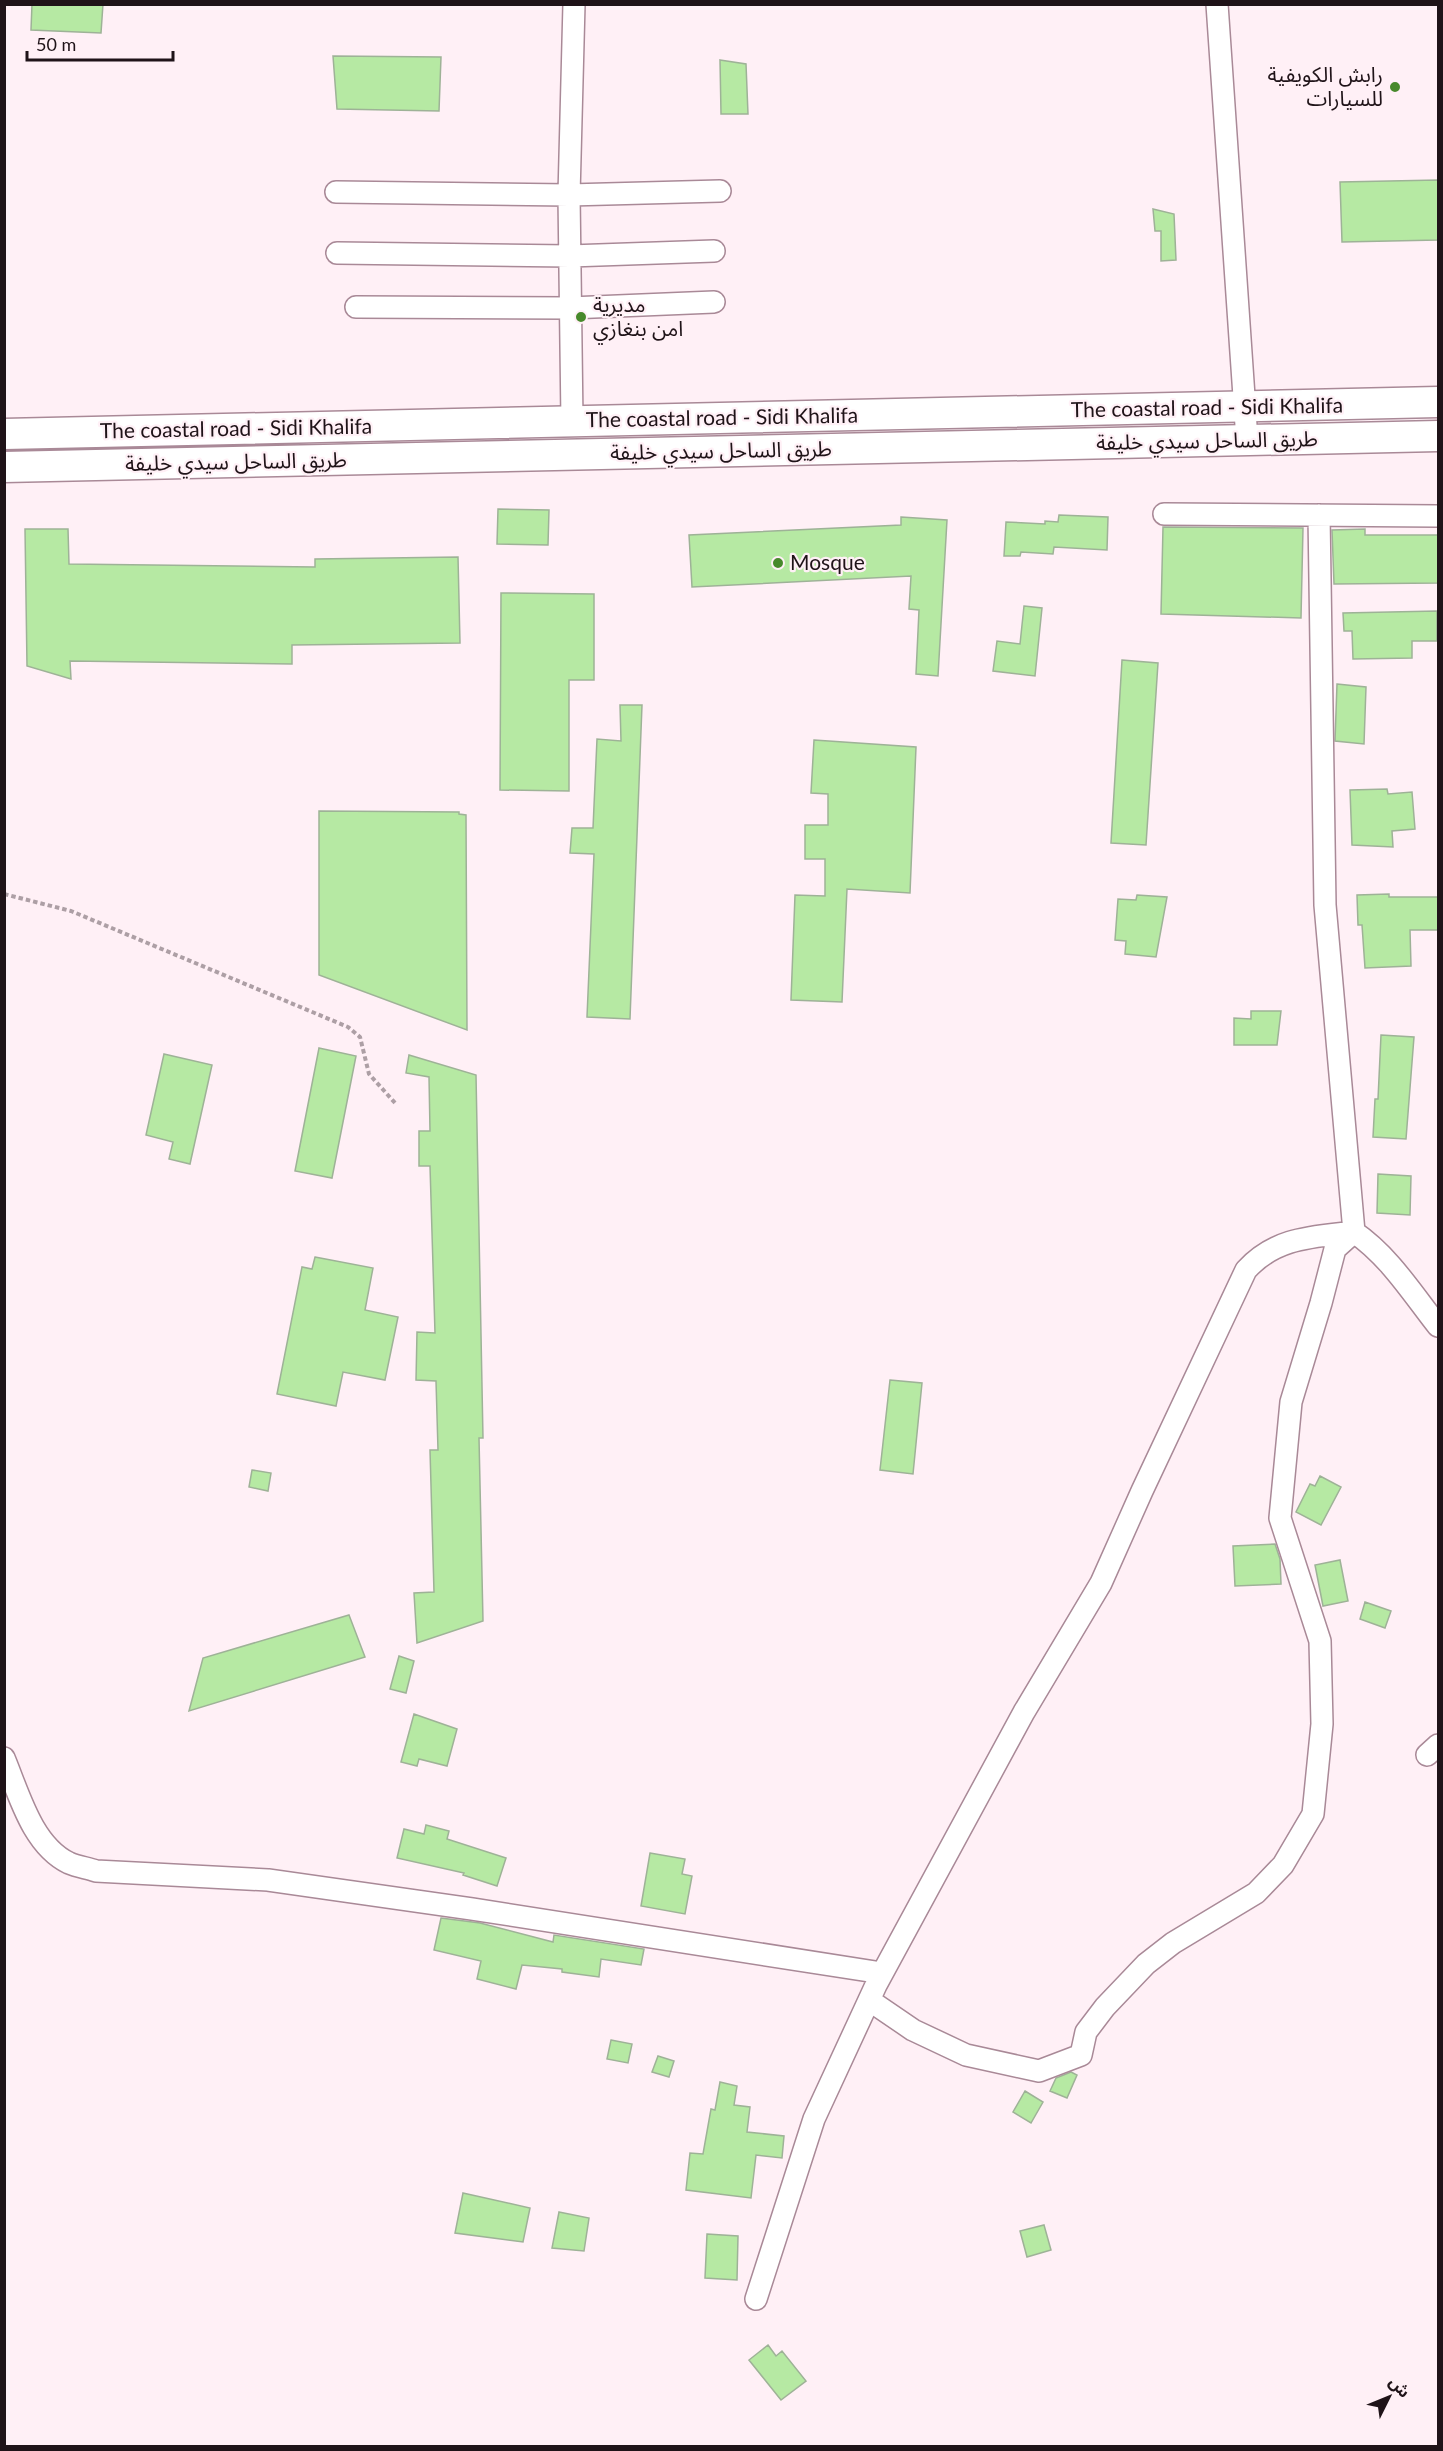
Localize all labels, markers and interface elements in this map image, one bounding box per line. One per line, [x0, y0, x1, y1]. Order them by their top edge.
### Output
scale bar [27, 24, 172, 62]
text: 50 m [36, 33, 76, 55]
place label: رابش الكويفية للسيارات [1267, 61, 1383, 111]
marker: رابش الكويفية للسيارات [1388, 80, 1402, 94]
place label: مديرية امن بنغازي [593, 291, 683, 345]
marker: مديرية امن بنغازي [574, 310, 588, 324]
street label: The coastal road - Sidi Khalifa [1071, 392, 1343, 421]
street label: The coastal road - Sidi Khalifa [586, 402, 858, 431]
street label: The coastal road - Sidi Khalifa [100, 413, 372, 442]
street label: طريق الساحل سيدي خليفة [1096, 425, 1318, 459]
street label: طريق الساحل سيدي خليفة [610, 435, 832, 469]
street label: طريق الساحل سيدي خليفة [125, 446, 347, 480]
place label: Mosque [790, 549, 865, 574]
marker: Mosque [771, 556, 785, 570]
north arrow [1359, 2367, 1419, 2427]
text: ش [1385, 2372, 1415, 2402]

